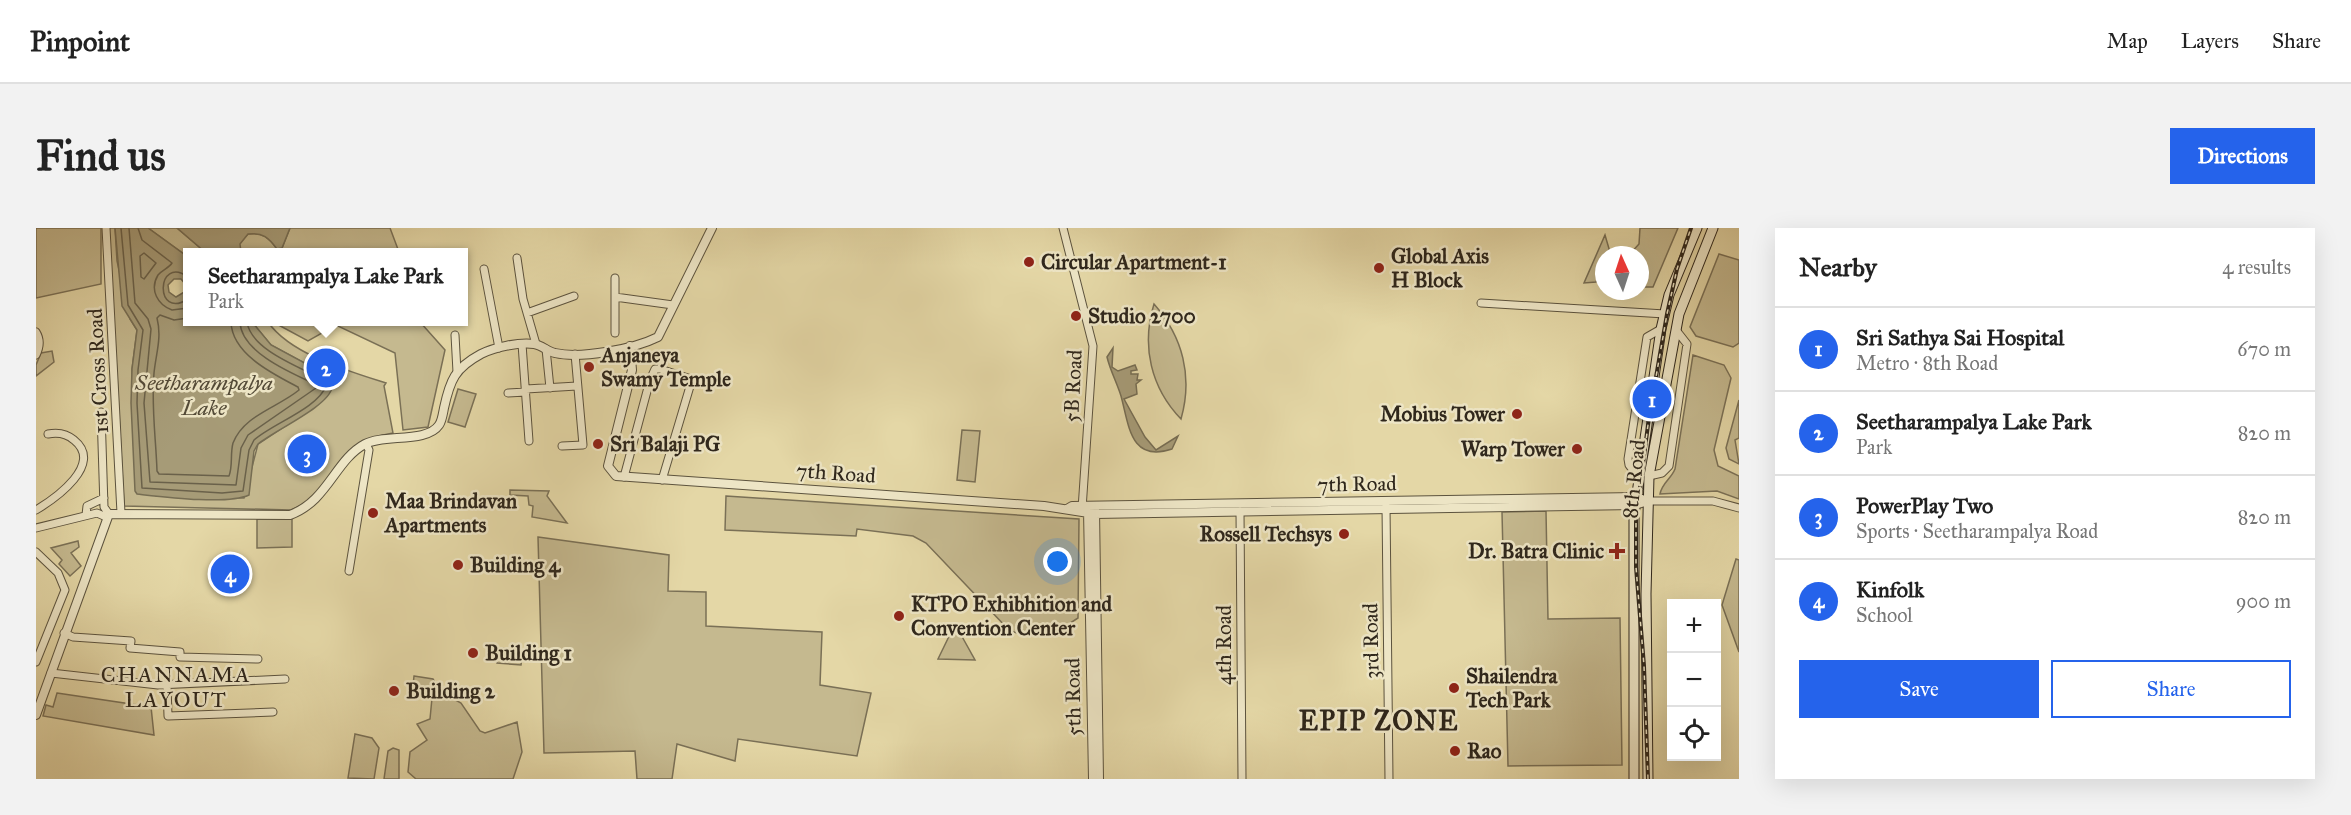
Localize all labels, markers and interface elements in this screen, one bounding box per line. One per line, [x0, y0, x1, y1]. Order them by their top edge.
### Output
text: Pinpoint [30, 24, 130, 59]
text: Map [2107, 28, 2148, 54]
text: Layers [2181, 28, 2239, 54]
text: Share [2272, 28, 2321, 54]
button: Directions [2170, 128, 2315, 184]
text: Find us [36, 130, 166, 182]
place label: Global Axis H Block [1391, 243, 1489, 293]
north arrow [1595, 246, 1649, 300]
popup [183, 248, 468, 326]
place label: Circular Apartment-1 [1041, 249, 1227, 275]
text: Nearby [1799, 251, 1877, 283]
marker: Circular Apartment-1 [1022, 255, 1036, 269]
text: 4 results [2222, 255, 2291, 279]
marker: Global Axis H Block [1372, 261, 1386, 275]
text: Seetharampalya Lake Park [208, 262, 443, 289]
text: Park [208, 289, 244, 313]
place label: Studio 2700 [1088, 303, 1196, 329]
street label: 1st Cross Road [82, 307, 114, 434]
marker: Studio 2700 [1069, 309, 1083, 323]
text: Sri Sathya Sai Hospital [1856, 324, 2064, 351]
text: 1 [1815, 337, 1822, 361]
text: 670 m [2237, 337, 2291, 361]
place label: Anjaneya Swamy Temple [599, 342, 731, 392]
pin: 2 [306, 346, 346, 390]
street label: 5B Road [1058, 348, 1088, 423]
text: Metro · 8th Road [1856, 351, 1998, 375]
marker: Anjaneya Swamy Temple [582, 360, 596, 374]
water label: Seetharampalya Lake [134, 369, 273, 421]
pin: 1 [1632, 376, 1672, 422]
place label: Mobius Tower [1380, 401, 1506, 427]
marker: Mobius Tower [1510, 407, 1524, 421]
text: Seetharampalya Lake Park [1856, 408, 2092, 435]
text: 2 [1814, 421, 1823, 445]
text: 820 m [2238, 421, 2291, 445]
place label: Sri Balaji PG [610, 431, 721, 457]
pin: 3 [288, 432, 326, 476]
text: Park [1856, 435, 1892, 459]
place label: Warp Tower [1461, 436, 1566, 462]
marker: Sri Balaji PG [591, 437, 605, 451]
street label: 8th Road [1617, 438, 1651, 520]
marker: Warp Tower [1570, 442, 1584, 456]
street label: 7th Road [795, 457, 877, 489]
street label: 7th Road [1317, 470, 1397, 498]
place label: Maa Brindavan Apartments [383, 488, 518, 538]
text: PowerPlay Two [1856, 492, 1993, 519]
text: 3 [1815, 505, 1823, 529]
text: 820 m [2238, 505, 2291, 529]
marker: Maa Brindavan Apartments [366, 506, 380, 520]
text: Sports · Seetharampalya Road [1856, 519, 2098, 543]
place label: Rossell Techsys [1200, 521, 1332, 547]
marker: Rossell Techsys [1337, 527, 1351, 541]
place label: Dr. Batra Clinic [1468, 538, 1604, 564]
marker: Dr. Batra Clinic [1608, 542, 1626, 560]
your location [1043, 547, 1072, 576]
pin: 4 [210, 552, 250, 596]
place label: Building 4 [470, 552, 561, 578]
marker: Building 4 [451, 558, 465, 572]
text: Kinfolk [1856, 576, 1924, 603]
text: 4 [1813, 589, 1824, 613]
text: 900 m [2236, 589, 2291, 613]
place label: KTPO Exhibhition and Convention Center [911, 591, 1113, 641]
map controls [1667, 599, 1721, 761]
button: + [1667, 599, 1721, 653]
street label: 3rd Road [1357, 602, 1385, 679]
text: School [1856, 603, 1913, 627]
street label: 4th Road [1211, 605, 1237, 685]
marker: KTPO Exhibhition and Convention Center [892, 609, 906, 623]
place label: Building 1 [485, 640, 572, 666]
marker: Building 1 [466, 646, 480, 660]
button: − [1667, 653, 1721, 707]
street label: 5th Road [1059, 657, 1087, 736]
button: Save [1799, 660, 2039, 718]
button: Share [2051, 660, 2291, 718]
district label: CHANNAMA LAYOUT [101, 661, 251, 713]
place label: Shailendra Tech Park [1465, 663, 1559, 713]
place label: Building 2 [406, 678, 495, 704]
marker: Shailendra Tech Park [1447, 681, 1461, 695]
marker: Building 2 [387, 684, 401, 698]
district label: EPIP ZONE [1299, 704, 1459, 737]
button: locate [1667, 707, 1721, 761]
place label: Rao [1467, 738, 1502, 764]
marker: Rao [1448, 744, 1462, 758]

